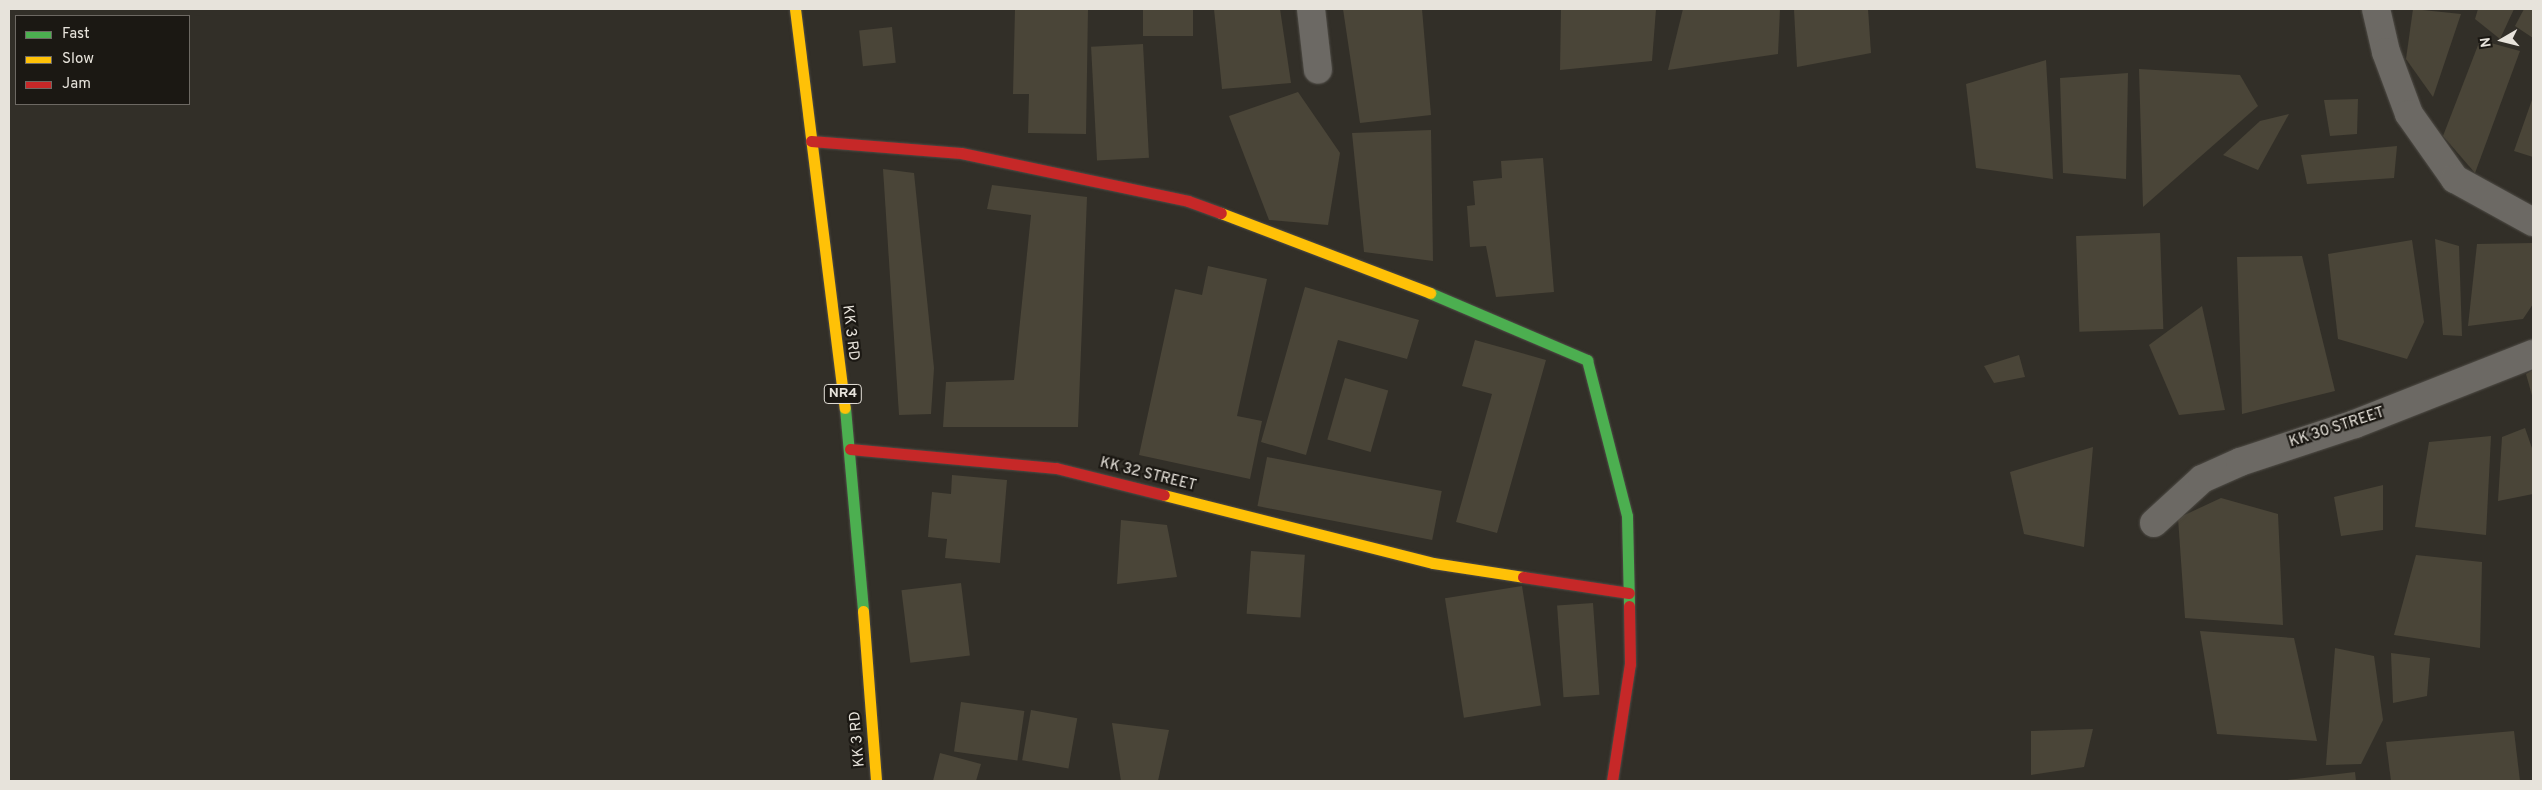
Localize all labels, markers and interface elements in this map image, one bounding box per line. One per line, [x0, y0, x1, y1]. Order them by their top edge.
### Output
legend [15, 15, 190, 105]
north arrow [2477, 15, 2527, 65]
text: Fast [62, 25, 90, 44]
text: N [2478, 36, 2496, 48]
text: Slow [62, 50, 94, 69]
text: Jam [62, 75, 91, 94]
street label: KK 3 RD [838, 304, 862, 362]
road number: NR4 [823, 382, 863, 406]
street label: KK 30 STREET [2287, 404, 2387, 452]
street label: KK 32 STREET [1098, 454, 1198, 496]
street label: KK 3 RD [847, 710, 869, 768]

